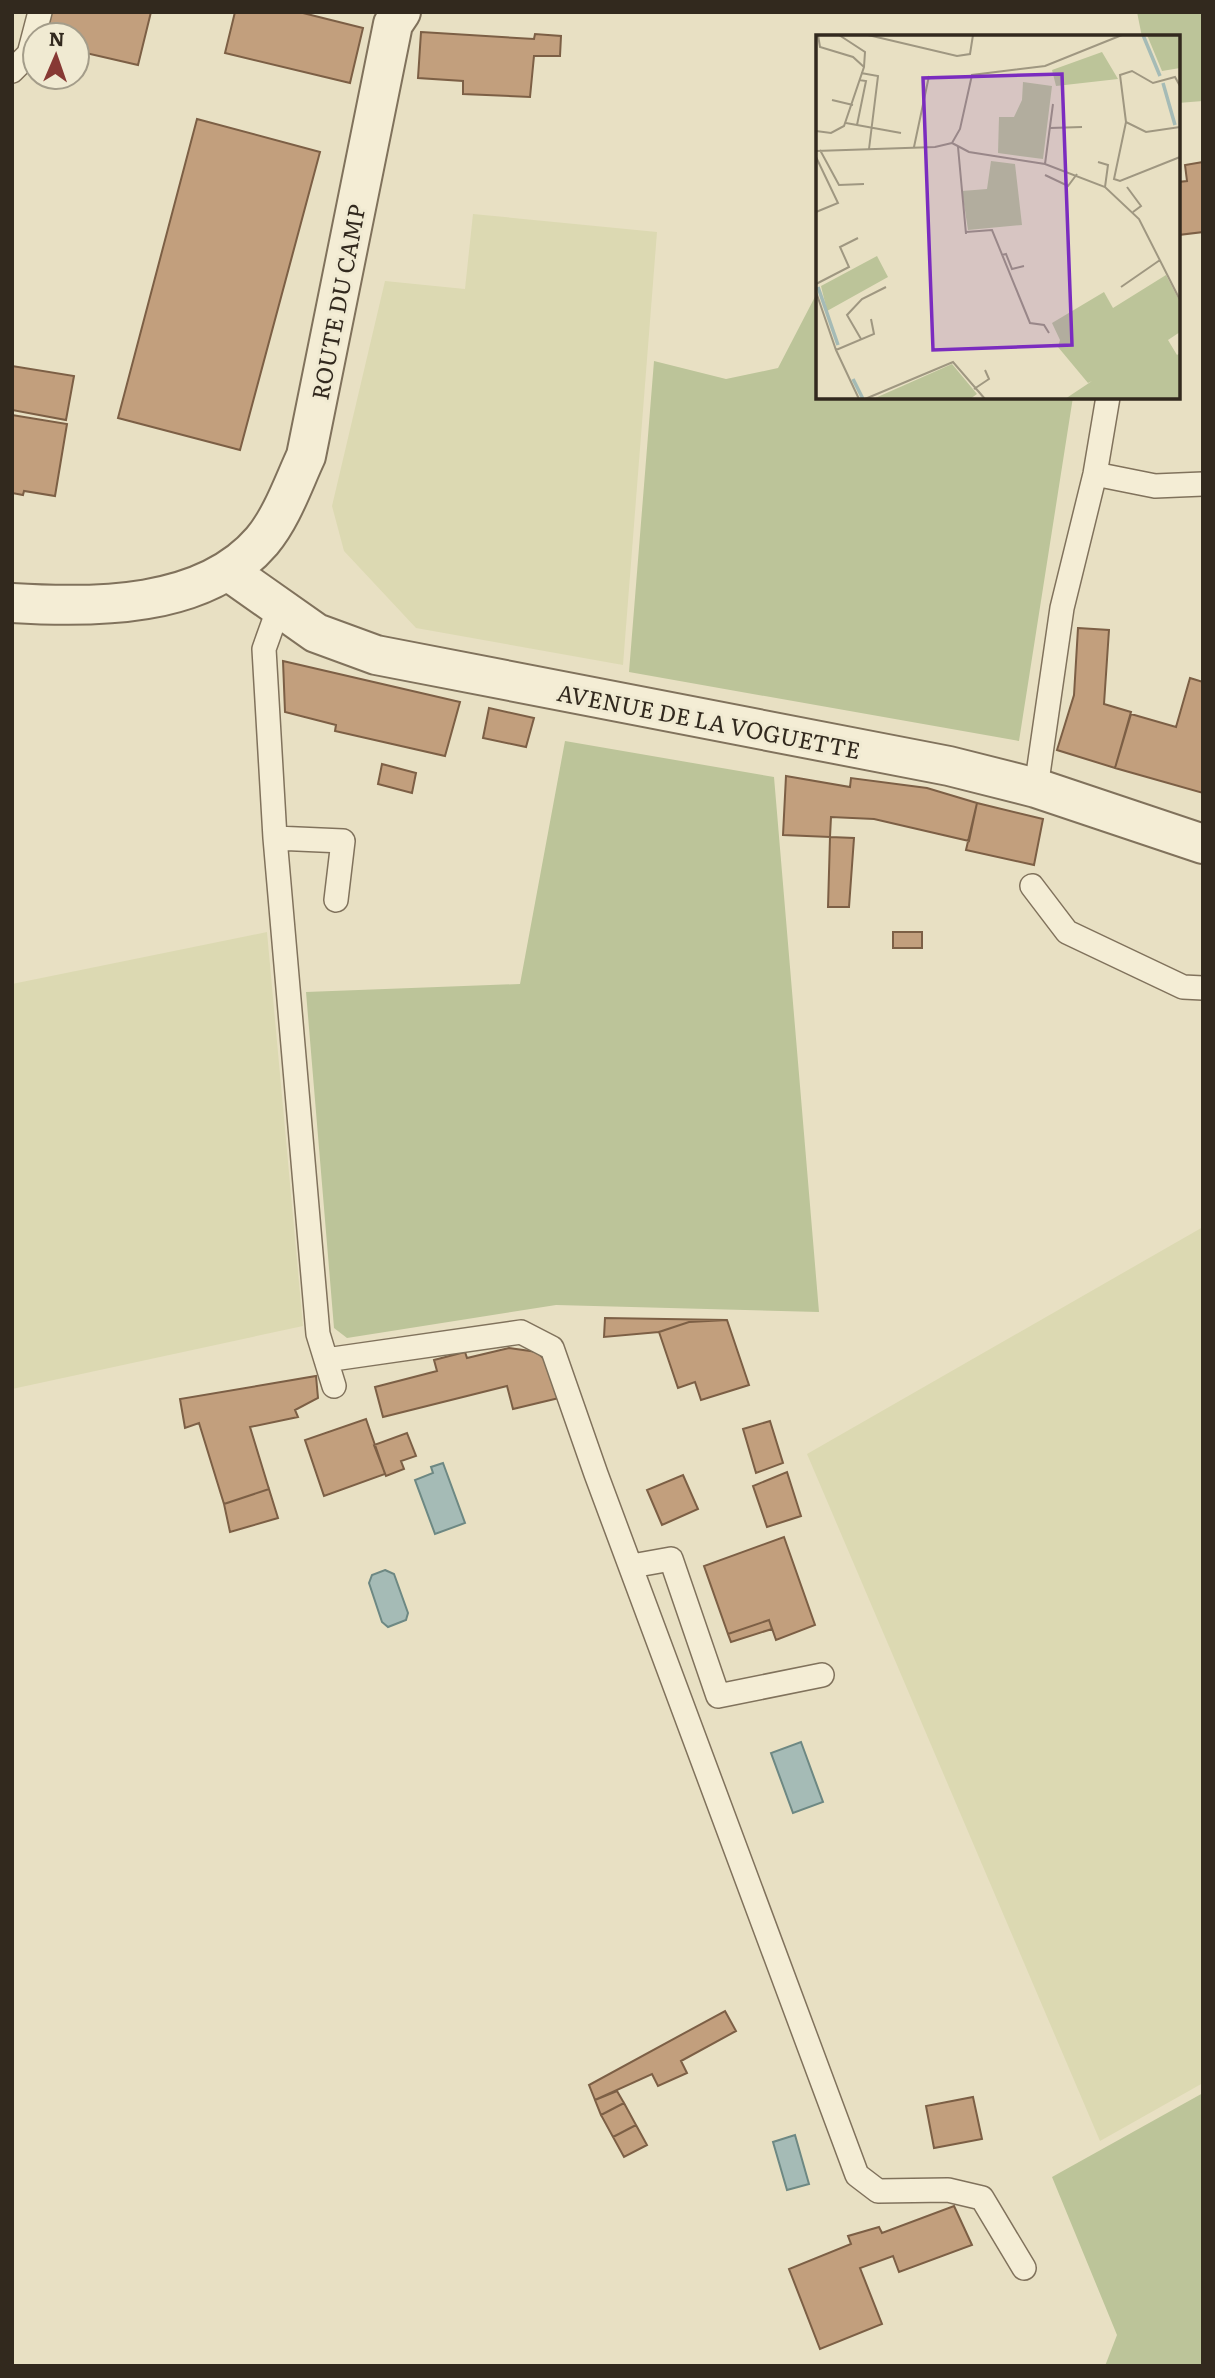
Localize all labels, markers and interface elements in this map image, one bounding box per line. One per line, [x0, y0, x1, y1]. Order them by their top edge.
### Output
north arrow [21, 21, 91, 91]
text: N [48, 24, 65, 52]
inset map [816, 35, 1180, 399]
street label: ROUTE DU CAMP [301, 201, 373, 403]
street label: AVENUE DE LA VOGUETTE [554, 674, 864, 766]

